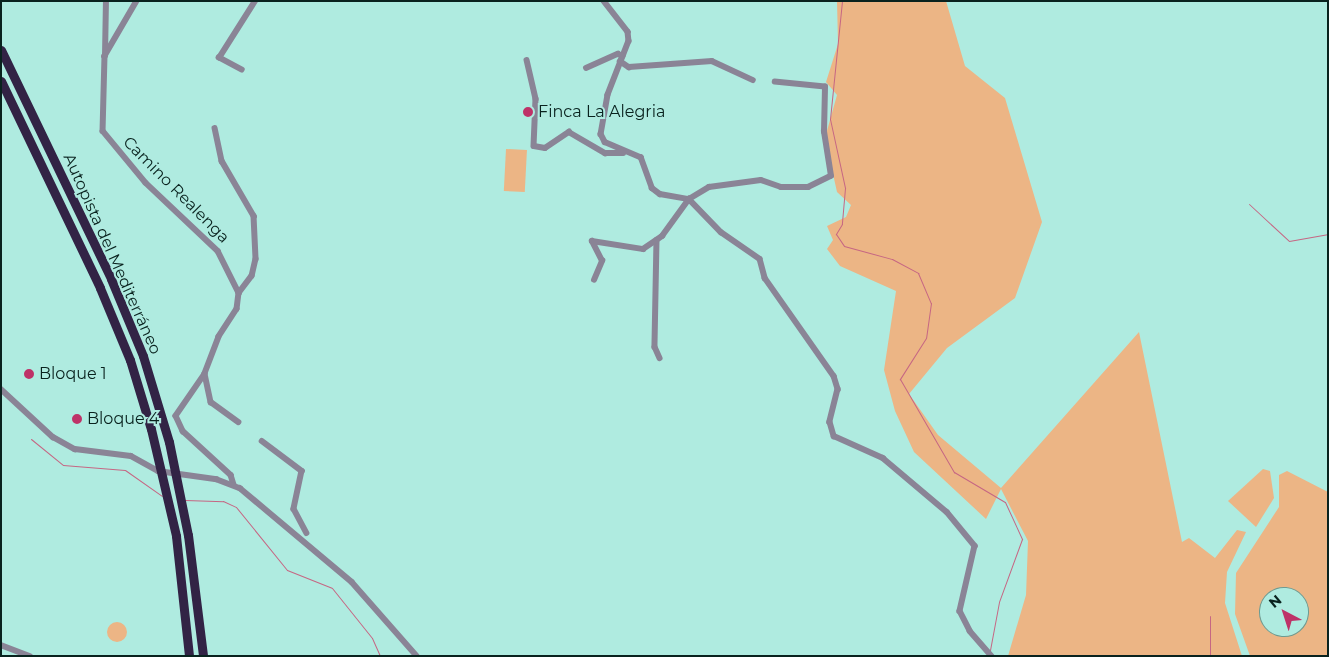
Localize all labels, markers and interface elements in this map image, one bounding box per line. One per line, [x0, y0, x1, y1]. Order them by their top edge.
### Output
place label: Finca La Alegria [538, 102, 665, 122]
marker: Finca La Alegria [522, 106, 534, 118]
street label: Camino Realenga [119, 133, 233, 247]
street label: Autopista del Mediterráneo [59, 151, 165, 357]
place label: Bloque 1 [39, 364, 107, 384]
marker: Bloque 1 [23, 368, 35, 380]
place label: Bloque 4 [87, 409, 159, 429]
marker: Bloque 4 [71, 413, 83, 425]
north arrow [1259, 587, 1309, 637]
text: N [1265, 591, 1285, 612]

